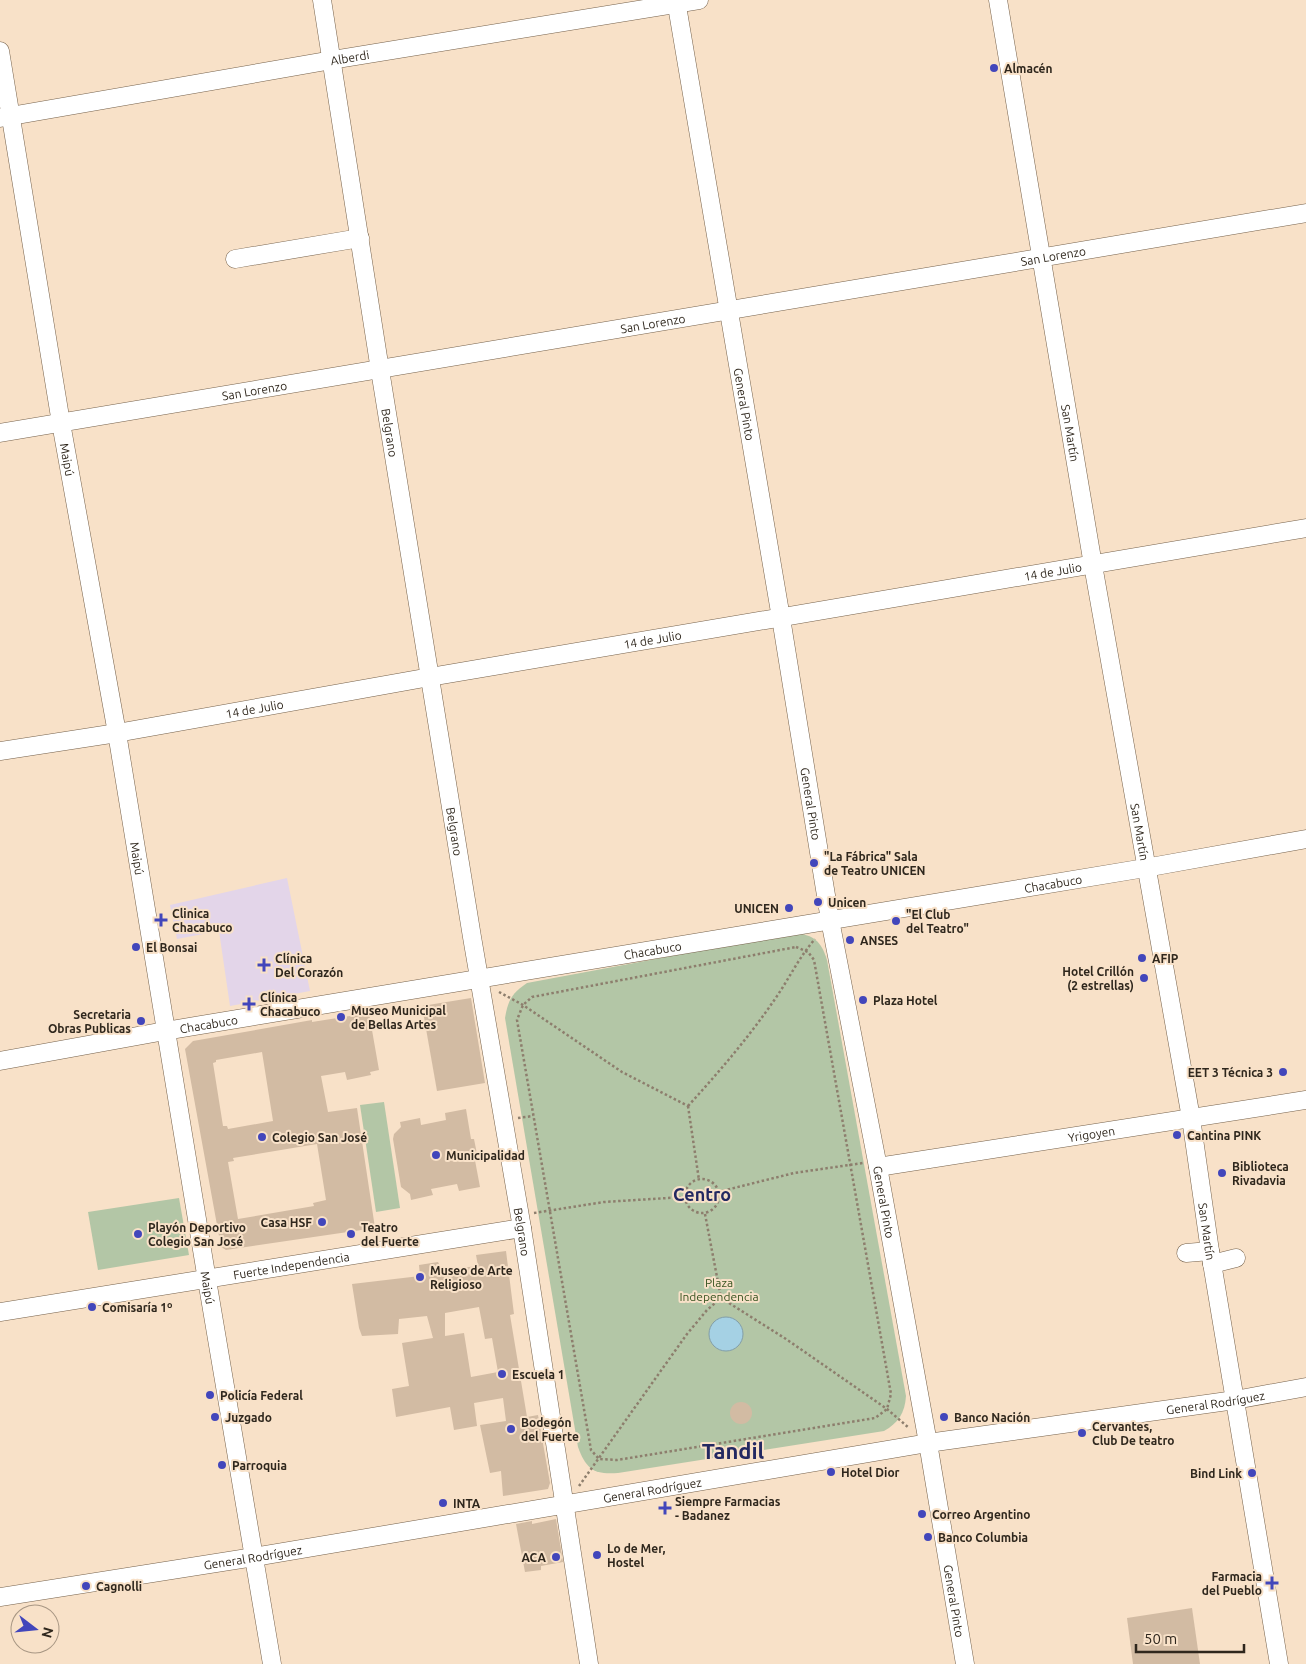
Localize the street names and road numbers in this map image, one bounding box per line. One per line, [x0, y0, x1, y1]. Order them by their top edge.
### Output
street label: Alberdi [329, 48, 370, 67]
street label: San Lorenzo [1020, 244, 1087, 267]
street label: San Lorenzo [619, 311, 686, 335]
street label: General Pinto [732, 367, 757, 441]
street label: San Lorenzo [221, 378, 288, 402]
street label: San Martín [1060, 403, 1082, 462]
street label: Belgrano [380, 407, 401, 458]
street label: Maipú [58, 442, 77, 477]
street label: 14 de Julio [1023, 560, 1083, 582]
street label: 14 de Julio [622, 628, 682, 650]
street label: 14 de Julio [224, 697, 284, 720]
street label: General Pinto [799, 766, 823, 841]
street label: San Martín [1129, 802, 1152, 861]
street label: Belgrano [445, 806, 465, 857]
street label: Maipú [128, 841, 147, 876]
street label: Chacabuco [1023, 872, 1083, 895]
street label: Chacabuco [623, 939, 683, 961]
street label: Chacabuco [179, 1013, 239, 1035]
street label: Yrigoyen [1067, 1124, 1116, 1144]
street label: General Pinto [871, 1165, 897, 1239]
street label: San Martín [1197, 1202, 1218, 1261]
street label: Belgrano [512, 1207, 533, 1257]
street label: Fuerte Independencia [232, 1249, 350, 1281]
street label: Maipú [199, 1270, 217, 1305]
street label: General Rodríguez [1165, 1388, 1266, 1416]
street label: General Rodríguez [602, 1475, 703, 1504]
street label: General Rodríguez [203, 1542, 304, 1571]
street label: General Pinto [942, 1564, 967, 1638]

